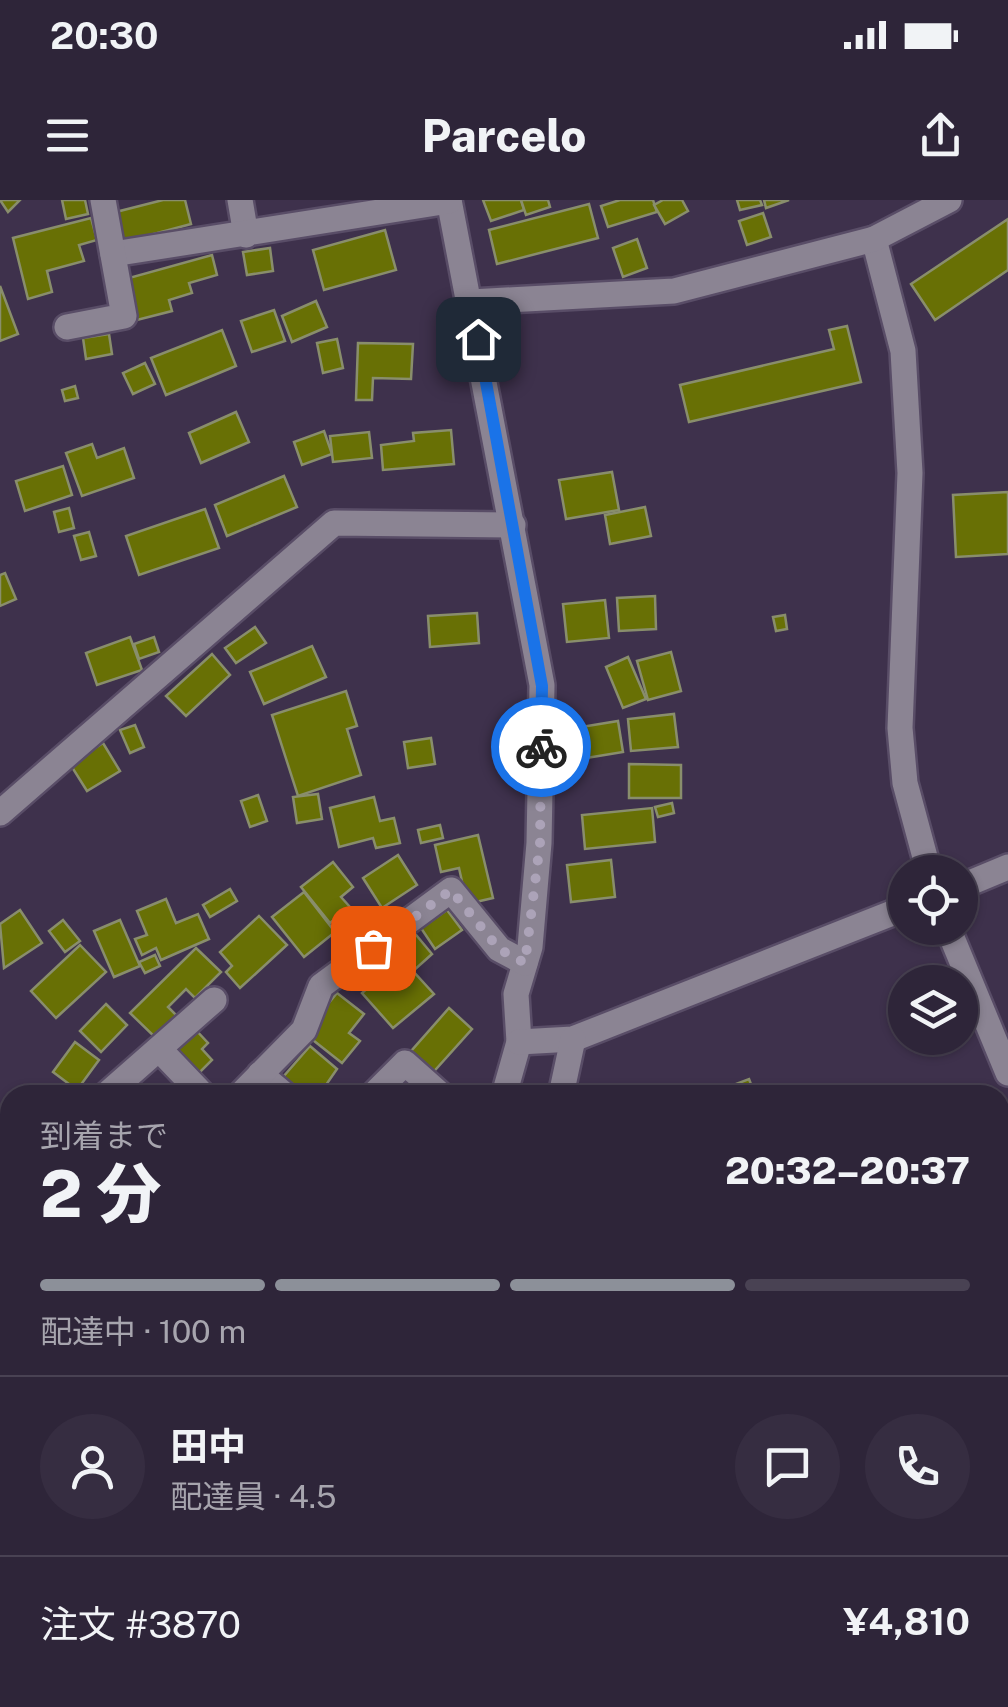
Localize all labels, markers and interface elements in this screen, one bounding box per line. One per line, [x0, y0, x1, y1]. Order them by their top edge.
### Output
text: 20:30 [50, 13, 159, 58]
icon: menu [40, 108, 95, 163]
icon: share [913, 108, 968, 163]
text: Parcelo [422, 109, 586, 162]
pin [436, 297, 521, 382]
icon: home [451, 312, 506, 367]
courier [491, 697, 591, 797]
icon: bike [514, 720, 569, 775]
map controls [888, 855, 978, 1055]
button: locate [888, 855, 978, 945]
pin [331, 906, 416, 991]
icon: bag [346, 921, 401, 976]
button: layers [888, 965, 978, 1055]
text: 到着まで [40, 1117, 168, 1154]
text: 20:32–20:37 [725, 1148, 970, 1193]
text: 2 分 [40, 1155, 162, 1232]
text: 配達中 · 100 m [40, 1313, 246, 1350]
button: person [40, 1414, 145, 1519]
button: chat [735, 1414, 840, 1519]
button: phone [865, 1414, 970, 1519]
text: 田中 [170, 1424, 246, 1469]
text: 配達員 · 4.5 [170, 1478, 337, 1515]
text: ¥4,810 [843, 1599, 970, 1644]
text: 注文 #3870 [40, 1602, 241, 1647]

